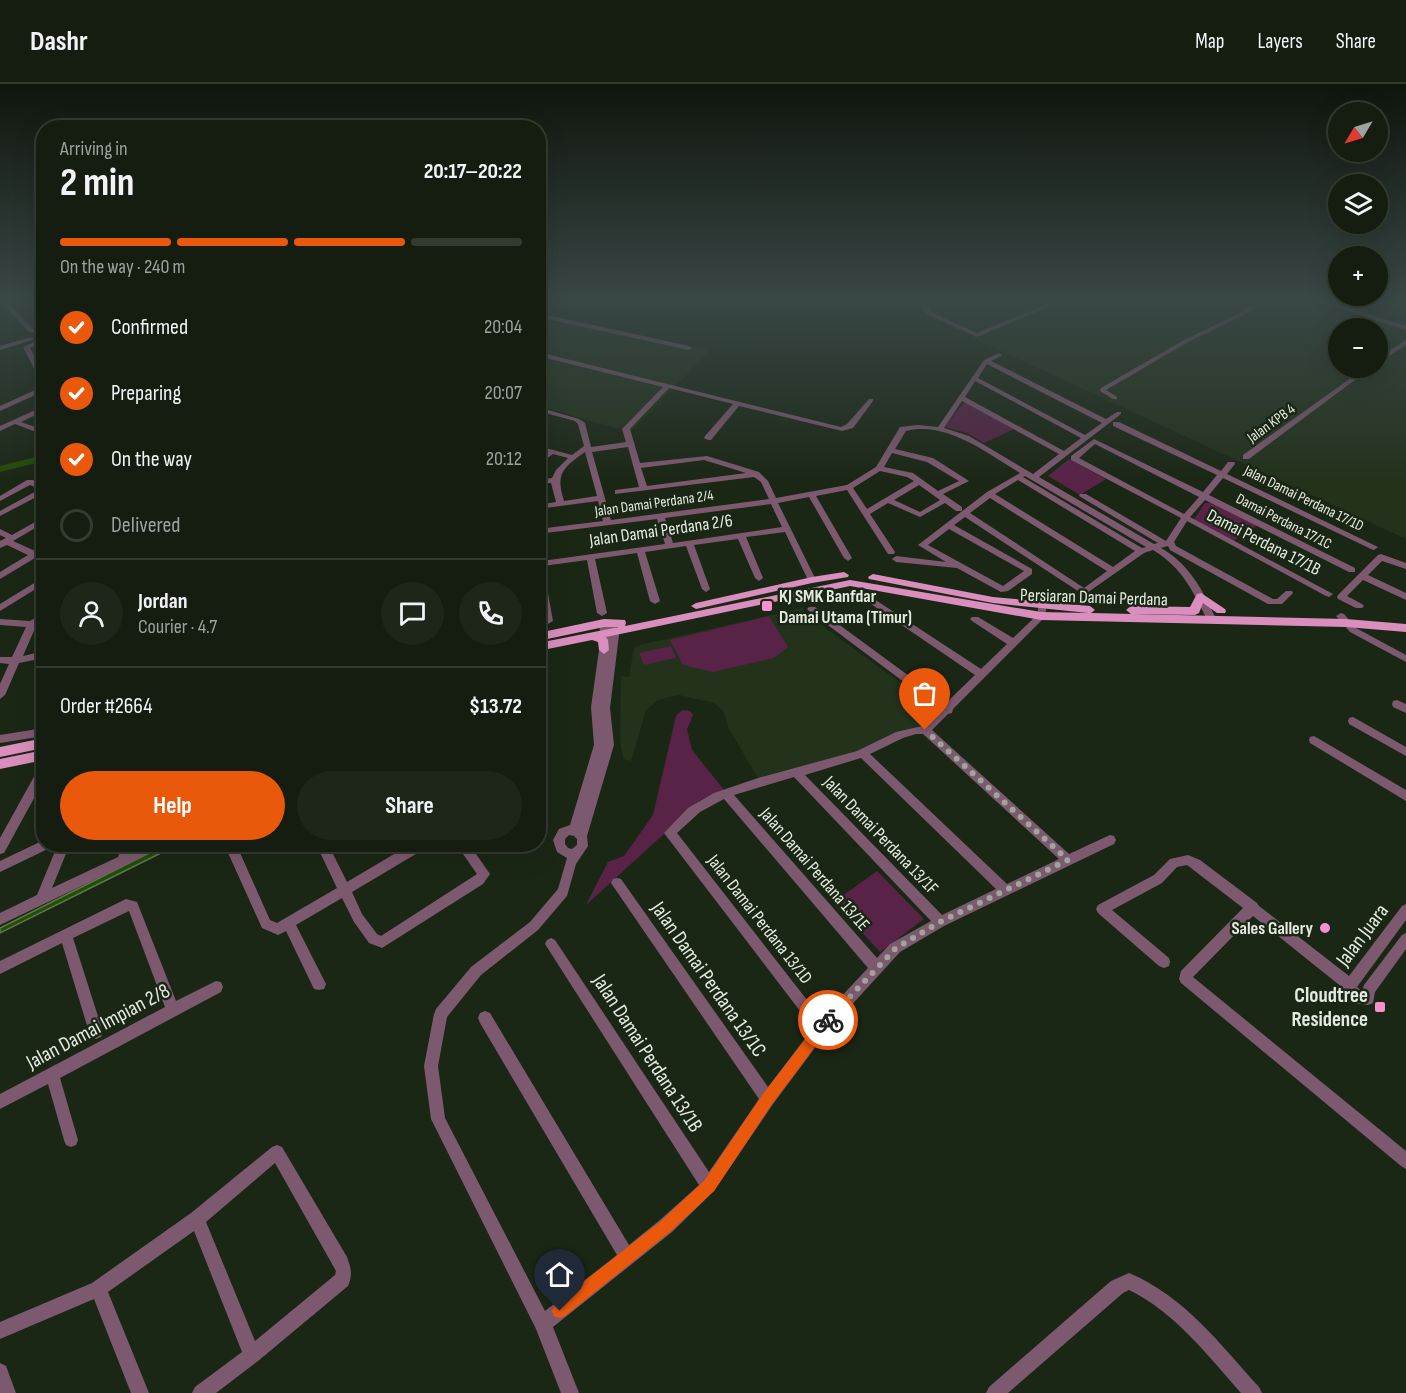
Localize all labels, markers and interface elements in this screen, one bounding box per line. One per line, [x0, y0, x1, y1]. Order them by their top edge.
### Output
text: Dashr [30, 25, 88, 58]
text: Map [1195, 29, 1224, 54]
text: Layers [1257, 29, 1303, 54]
text: Share [1336, 29, 1376, 54]
north arrow [1328, 102, 1388, 162]
map controls [1328, 102, 1388, 378]
text: Arriving in [60, 137, 128, 161]
text: 20:17–20:22 [424, 158, 522, 185]
text: 2 min [60, 160, 134, 207]
button: layers [1328, 174, 1388, 234]
button: + [1328, 246, 1388, 306]
text: On the way · 240 m [60, 255, 185, 279]
icon: check [60, 311, 93, 344]
text: Confirmed [111, 314, 188, 341]
text: 20:04 [484, 315, 522, 339]
button: − [1328, 318, 1388, 378]
icon: check [60, 377, 93, 410]
text: Preparing [111, 380, 181, 407]
text: 20:07 [484, 381, 522, 405]
street label: Jalan KPB 4 [1243, 400, 1299, 448]
icon: check [60, 443, 93, 476]
text: On the way [111, 446, 192, 473]
text: 20:12 [486, 447, 522, 471]
street label: Jalan Damai Perdana 17/1D [1240, 461, 1367, 536]
street label: Jalan Damai Perdana 2/4 [593, 486, 715, 521]
street label: Damai Perdana 17/1C [1233, 489, 1335, 554]
street label: Damai Perdana 17/1B [1203, 505, 1324, 580]
street label: Jalan Damai Perdana 2/6 [587, 510, 734, 551]
text: Delivered [111, 512, 180, 539]
button: person [60, 582, 123, 645]
button: chat [381, 582, 444, 645]
button: phone [459, 582, 522, 645]
street label: Persiaran Damai Perdana [1020, 584, 1168, 611]
place label: KJ SMK Banfdar Damai Utama (Timur) [779, 586, 912, 628]
text: Jordan [138, 588, 187, 615]
marker: KJ SMK Banfdar Damai Utama (Timur) [760, 599, 774, 613]
text: Courier · 4.7 [138, 615, 217, 639]
pin [899, 668, 950, 730]
icon: bag [908, 677, 941, 710]
text: Order #2664 [60, 693, 153, 720]
text: $13.72 [469, 693, 522, 720]
button: Help [60, 771, 285, 840]
button: Share [297, 771, 522, 840]
street label: Jalan Damai Perdana 13/1F [818, 771, 942, 899]
street label: Jalan Damai Perdana 13/1E [755, 803, 874, 935]
street label: Jalan Damai Perdana 13/1D [702, 850, 816, 988]
street label: Jalan Damai Perdana 13/1C [645, 896, 772, 1062]
street label: Jalan Juara [1330, 899, 1394, 972]
place label: Sales Gallery [1231, 918, 1314, 939]
marker: Sales Gallery [1318, 921, 1332, 935]
street label: Jalan Damai Perdana 13/1B [587, 969, 708, 1137]
street label: Jalan Damai Impian 2/8 [21, 978, 174, 1075]
place label: Cloudtree Residence [1291, 983, 1368, 1032]
courier [798, 990, 858, 1050]
marker: Cloudtree Residence [1373, 1000, 1387, 1014]
icon: bike [812, 1004, 845, 1037]
pin [534, 1249, 585, 1311]
icon: home [543, 1258, 576, 1291]

